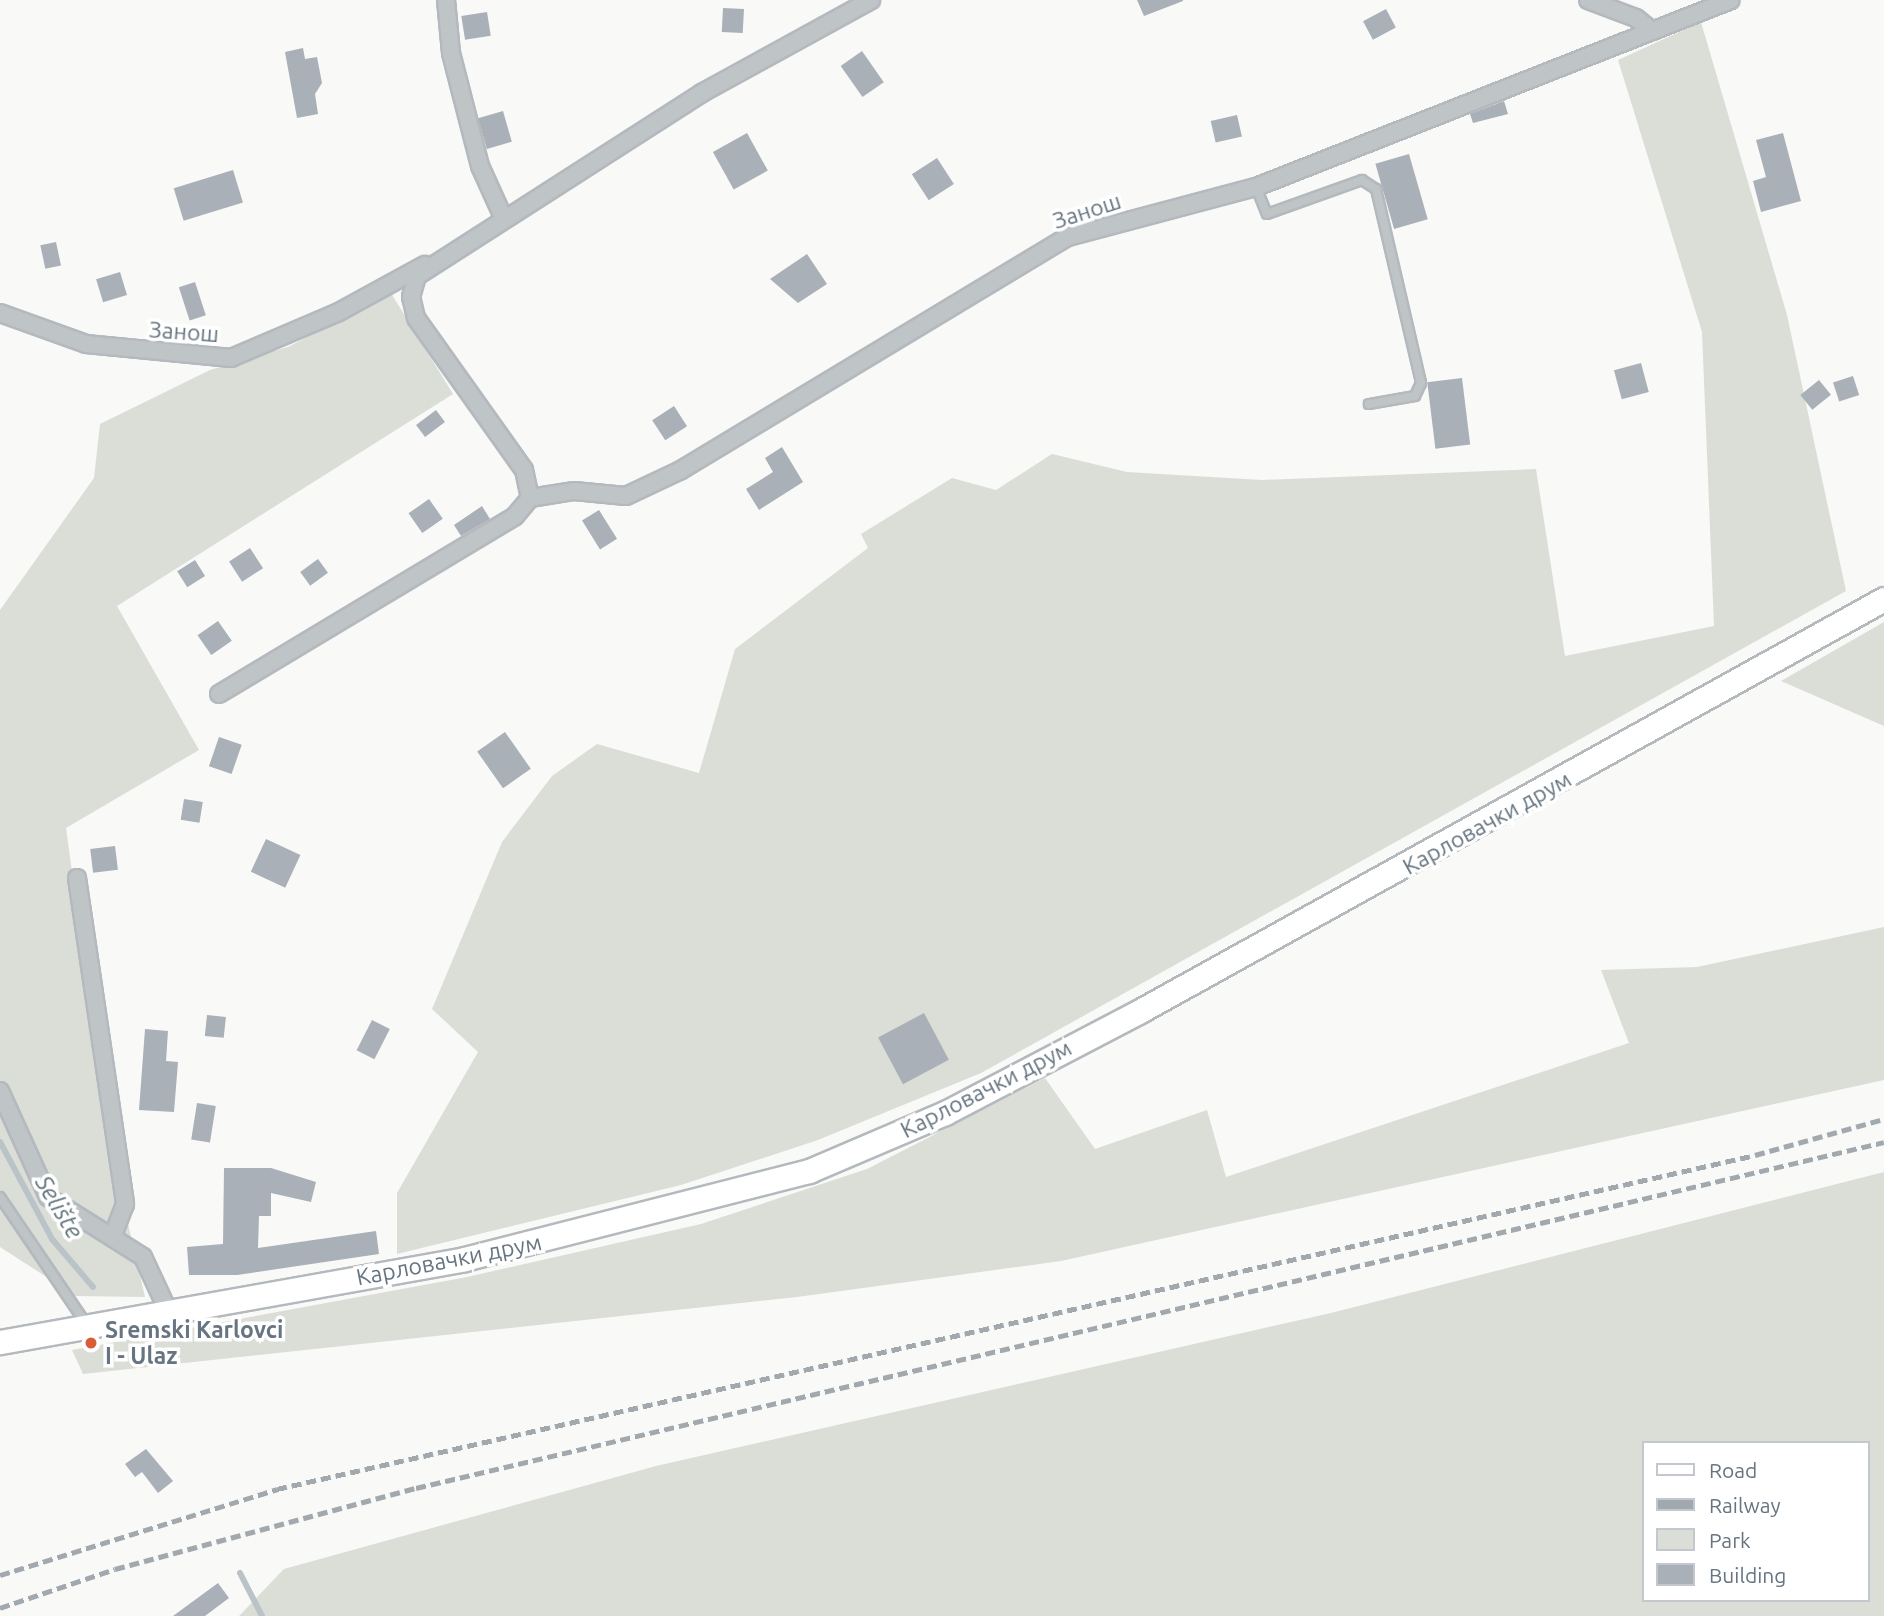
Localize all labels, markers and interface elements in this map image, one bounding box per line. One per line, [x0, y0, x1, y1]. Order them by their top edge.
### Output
street label: Занош [1049, 187, 1125, 235]
street label: Занош [148, 316, 220, 348]
street label: Карловачки друм [1398, 765, 1576, 881]
street label: Карловачки друм [896, 1034, 1076, 1144]
water label: Selište [29, 1170, 89, 1244]
street label: Карловачки друм [354, 1228, 544, 1292]
place label: Sremski Karlovci I - Ulaz [105, 1316, 283, 1370]
marker: Sremski Karlovci I - Ulaz [83, 1335, 99, 1351]
legend [1643, 1441, 1870, 1602]
text: Road [1709, 1458, 1757, 1482]
text: Railway [1709, 1493, 1781, 1517]
text: Park [1709, 1528, 1751, 1552]
text: Building [1709, 1563, 1786, 1587]

